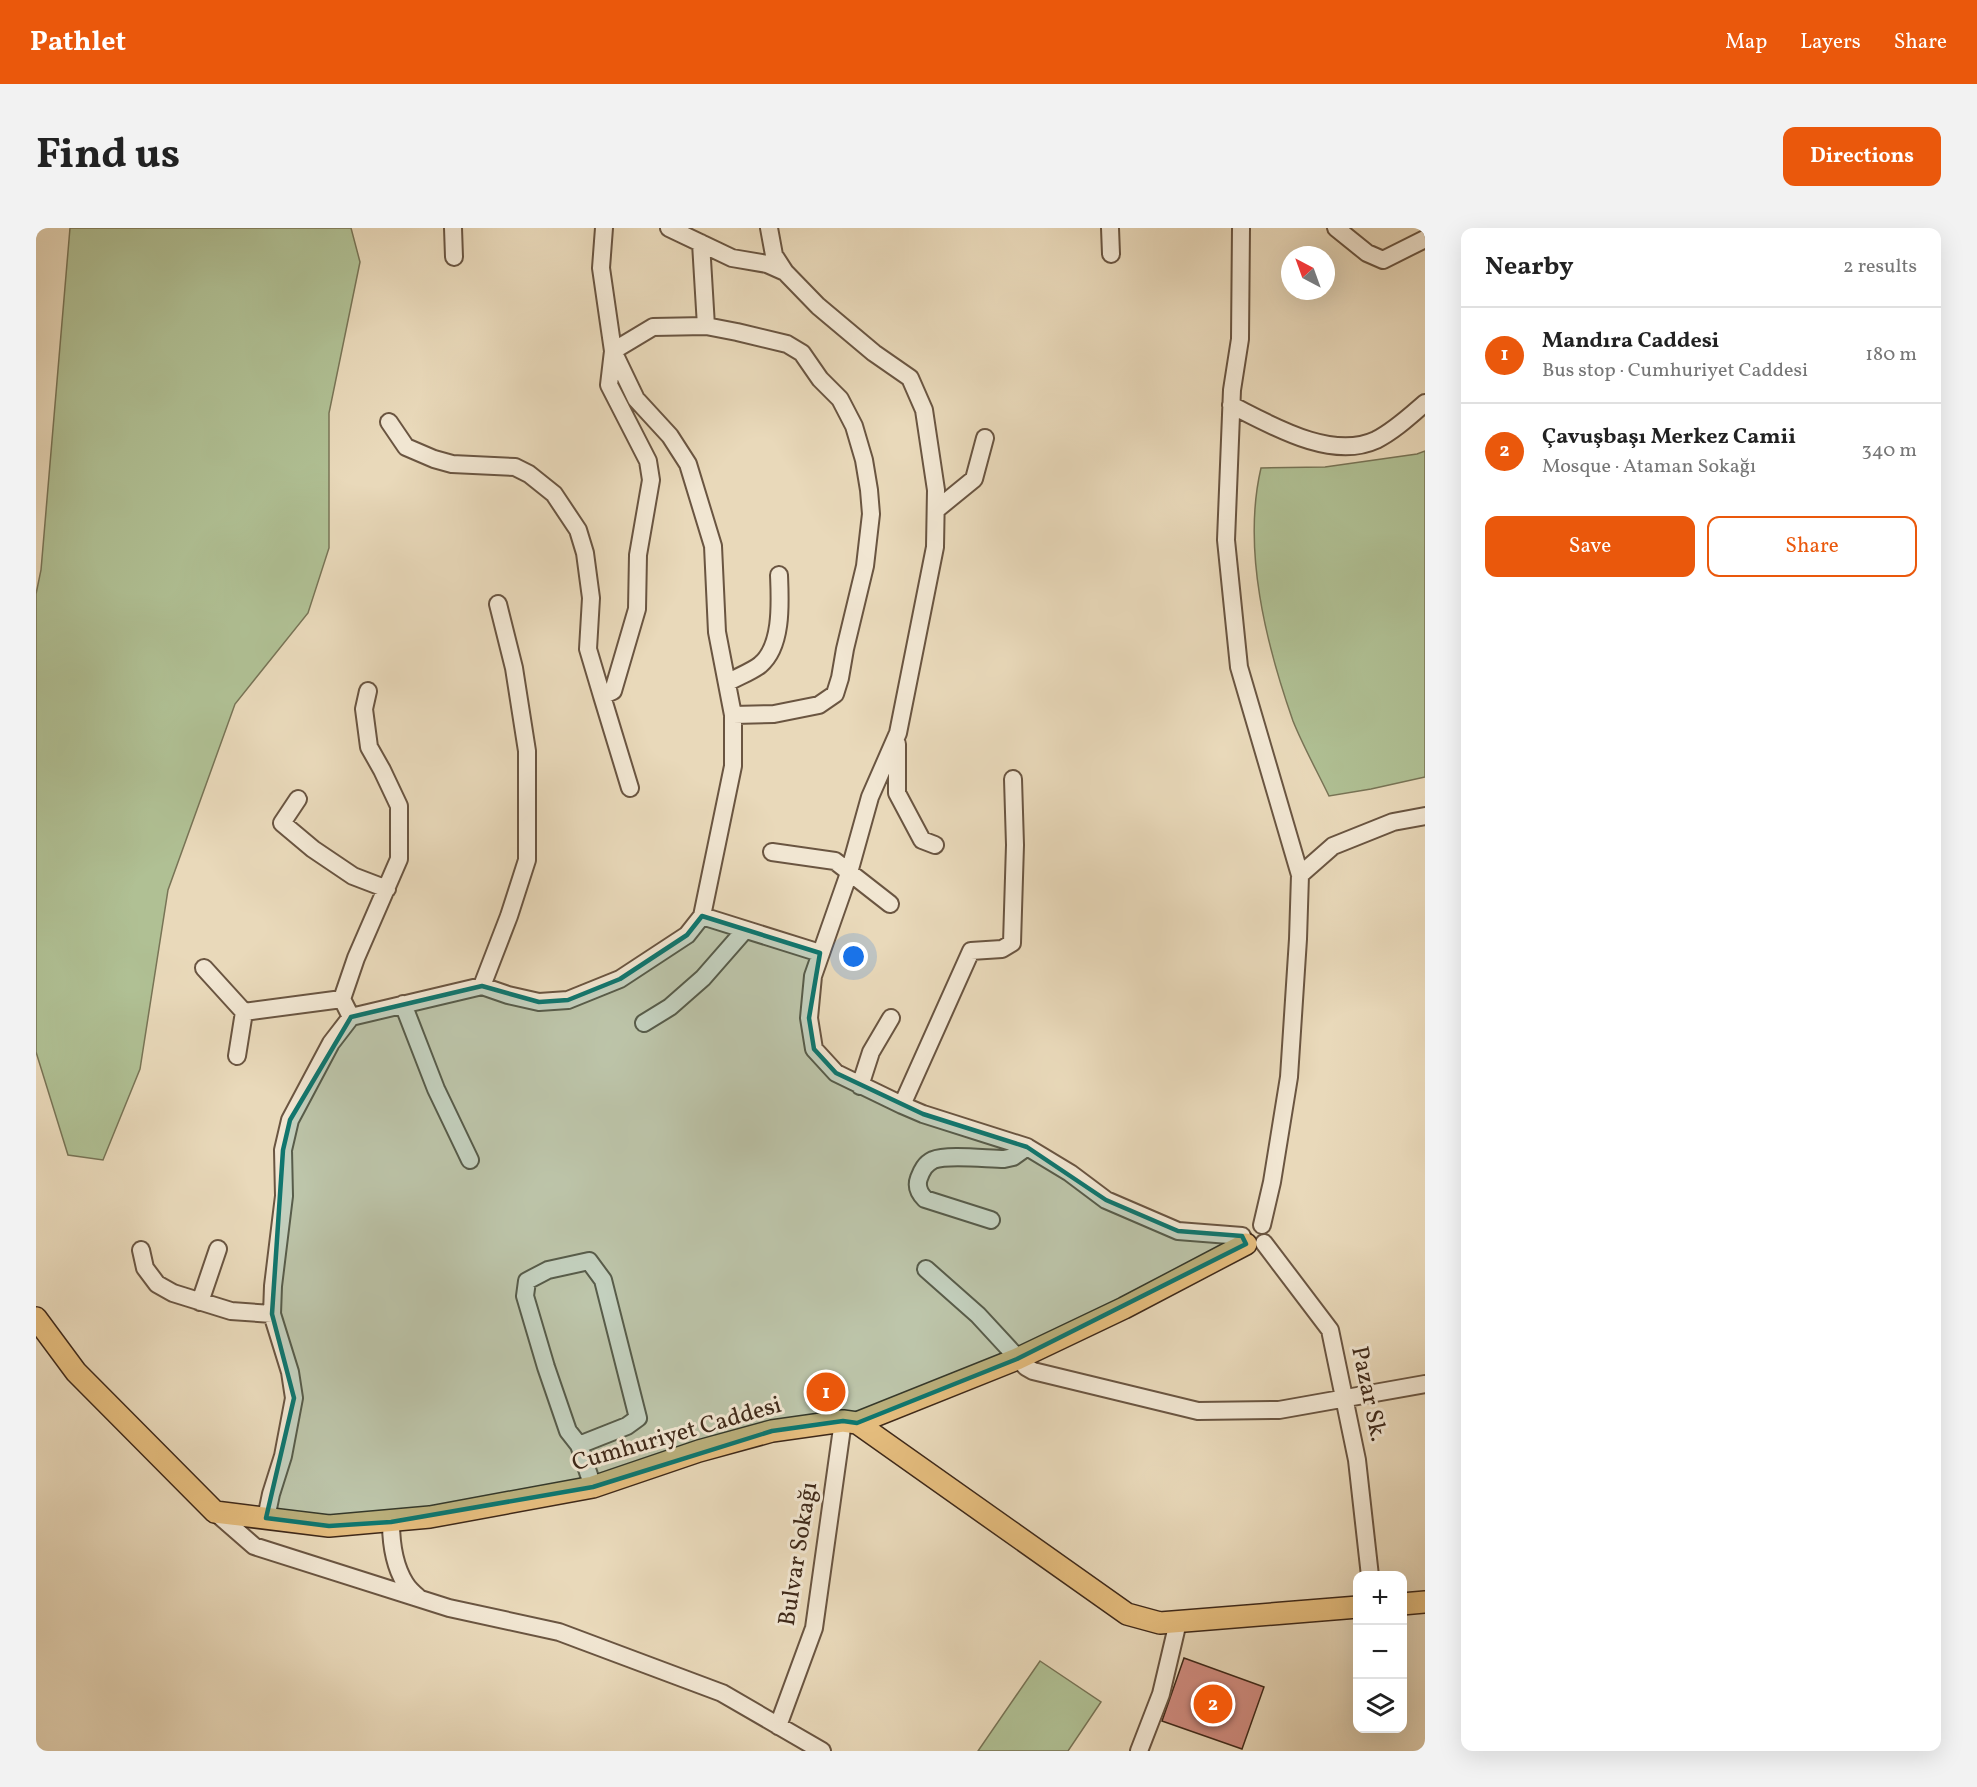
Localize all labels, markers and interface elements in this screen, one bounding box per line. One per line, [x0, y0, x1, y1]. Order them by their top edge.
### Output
text: Pathlet [30, 23, 126, 62]
text: Map [1725, 28, 1767, 57]
text: Layers [1800, 28, 1861, 57]
text: Share [1894, 28, 1947, 57]
text: Find us [36, 127, 180, 186]
button: Directions [1783, 127, 1941, 186]
north arrow [1281, 246, 1335, 300]
text: Nearby [1485, 249, 1574, 285]
text: 2 results [1843, 253, 1917, 281]
text: Mandıra Caddesi [1542, 326, 1719, 357]
text: 1 [1500, 341, 1509, 369]
text: 180 m [1865, 341, 1917, 369]
text: Bus stop · Cumhuriyet Caddesi [1542, 357, 1808, 385]
text: Çavuşbaşı Merkez Camii [1542, 422, 1796, 453]
text: 2 [1499, 437, 1510, 465]
text: 340 m [1861, 437, 1917, 465]
text: Mosque · Ataman Sokağı [1542, 453, 1756, 481]
button: Save [1485, 516, 1695, 577]
button: Share [1707, 516, 1917, 577]
your location [839, 942, 868, 971]
street label: Pazar Sk. [1341, 1343, 1395, 1445]
pin: 1 [806, 1370, 846, 1414]
street label: Cumhuriyet Caddesi [568, 1389, 786, 1481]
street label: Bulvar Sokağı [771, 1480, 827, 1628]
map controls [1353, 1571, 1407, 1733]
button: + [1353, 1571, 1407, 1625]
button: − [1353, 1625, 1407, 1679]
button: layers [1353, 1679, 1407, 1733]
pin: 2 [1194, 1682, 1232, 1726]

